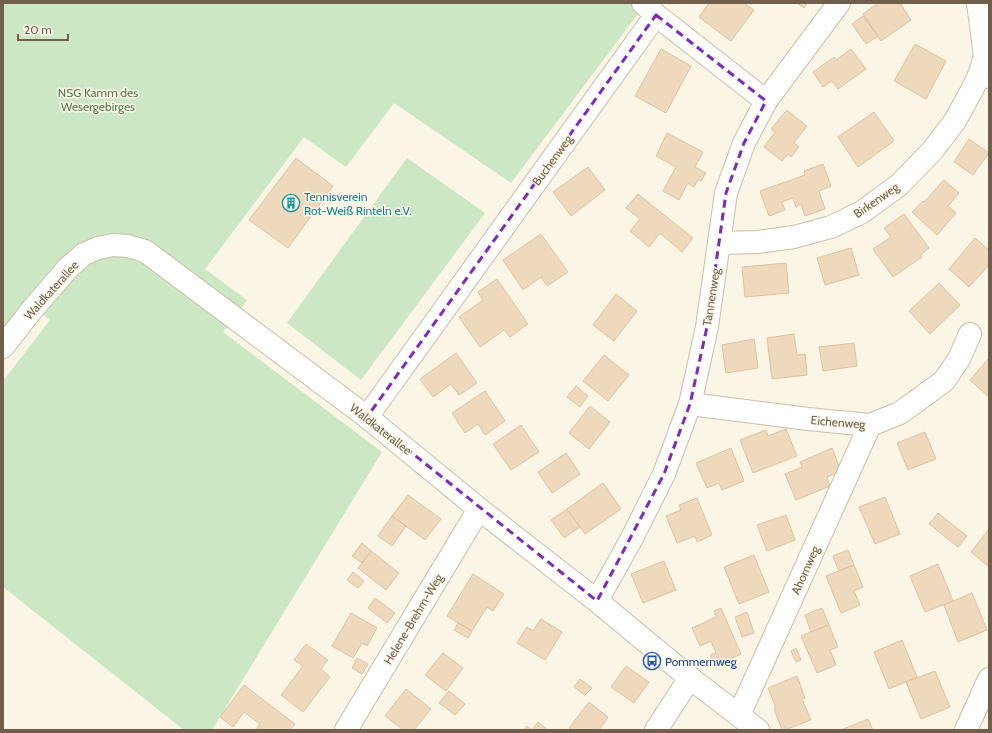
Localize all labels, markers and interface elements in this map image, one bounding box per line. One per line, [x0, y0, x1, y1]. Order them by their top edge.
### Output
scale bar [18, 16, 68, 42]
text: 20 m [24, 22, 52, 37]
park label: NSG Kamm des Wesergebirges [58, 85, 138, 114]
street label: Buchenweg [529, 131, 576, 188]
street label: Birkenweg [850, 178, 902, 221]
place label: Tennisverein Rot-Weiß Rinteln e.V. [304, 189, 412, 218]
building icon: Tennisverein Rot-Weiß Rinteln e.V. [281, 193, 301, 213]
street label: Waldkaterallee [20, 257, 82, 323]
street label: Tannenweg [699, 266, 723, 327]
street label: Waldkaterallee [347, 400, 415, 458]
street label: Eichenweg [810, 412, 867, 432]
street label: Ahornweg [788, 542, 823, 597]
street label: Helene-Brehm-Weg [380, 570, 447, 667]
bus stop icon: Pommernweg [642, 651, 662, 671]
place label: Pommernweg [665, 654, 738, 669]

